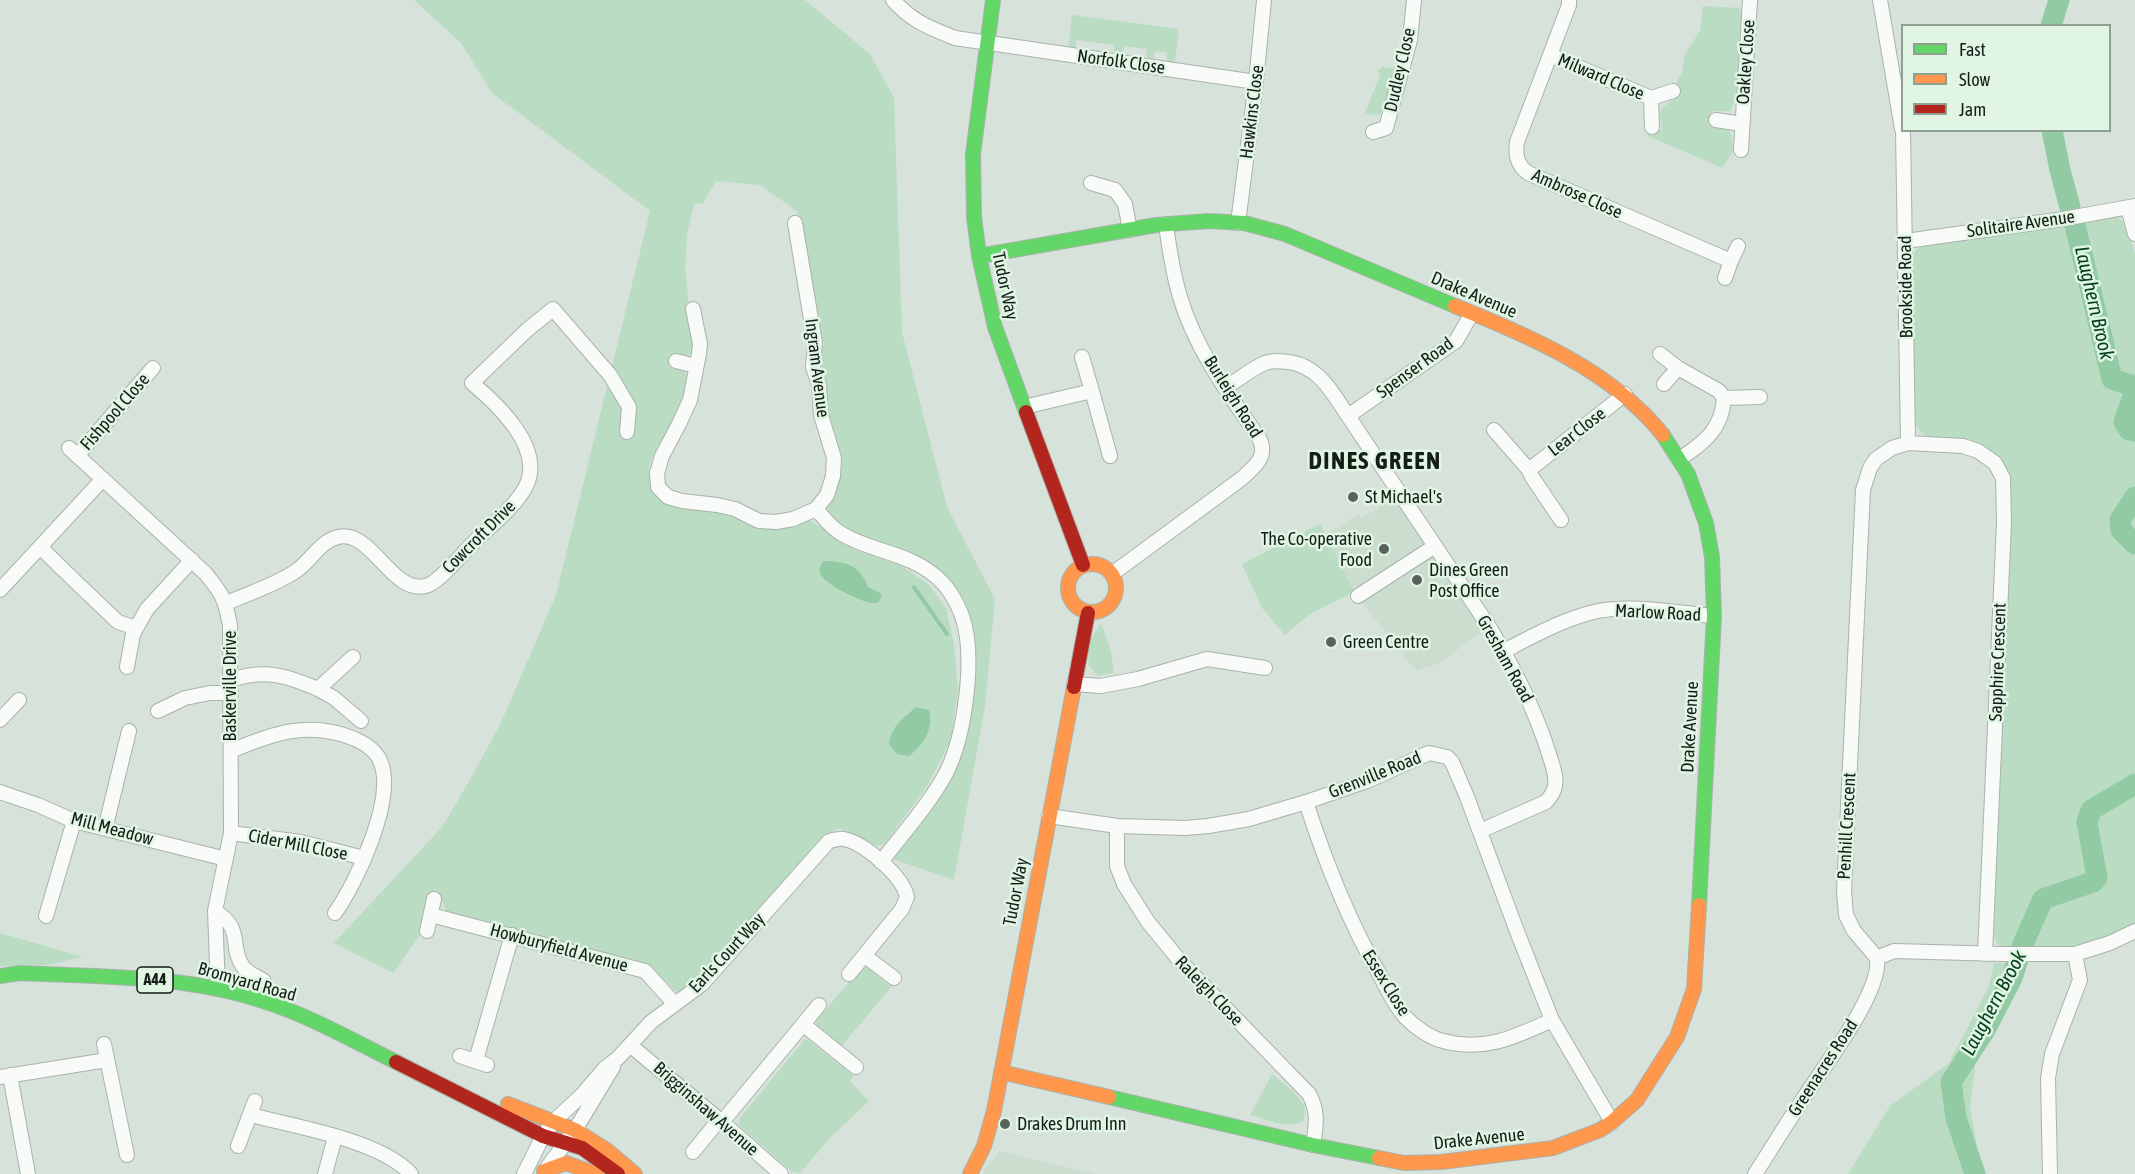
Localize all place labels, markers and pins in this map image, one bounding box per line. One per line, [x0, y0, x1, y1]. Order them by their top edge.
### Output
place label: St Michael's [1365, 486, 1442, 508]
marker: St Michael's [1346, 490, 1360, 504]
place label: The Co-operative Food [1261, 528, 1372, 570]
marker: The Co-operative Food [1377, 542, 1391, 556]
place label: Dines Green Post Office [1429, 559, 1509, 602]
marker: Dines Green Post Office [1410, 573, 1424, 587]
place label: Green Centre [1343, 631, 1429, 653]
marker: Green Centre [1324, 635, 1338, 649]
place label: Drakes Drum Inn [1017, 1113, 1127, 1135]
marker: Drakes Drum Inn [998, 1117, 1012, 1131]

